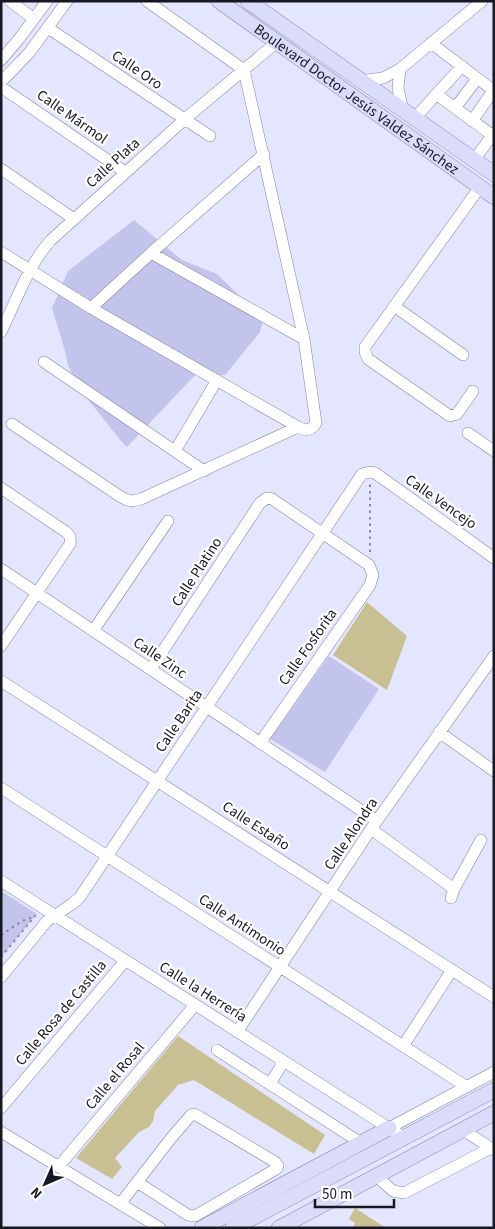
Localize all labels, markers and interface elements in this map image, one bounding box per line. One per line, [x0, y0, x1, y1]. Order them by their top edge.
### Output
street label: Boulevard Doctor Jesús Valdez Sánchez [250, 19, 464, 179]
street label: Calle Oro [107, 45, 167, 95]
street label: Calle Mármol [32, 85, 112, 149]
street label: Calle Plata [81, 133, 145, 193]
street label: Calle Vencejo [401, 470, 481, 534]
street label: Calle Platino [167, 533, 227, 611]
street label: Calle Fosforita [274, 604, 342, 690]
street label: Calle Zinc [129, 632, 191, 684]
street label: Calle Barita [150, 685, 208, 757]
street label: Calle Alondra [319, 794, 383, 874]
street label: Calle Estaño [218, 796, 294, 856]
street label: Calle Antimonio [194, 889, 290, 961]
street label: Calle Rosa de Castilla [10, 956, 112, 1070]
street label: Calle la Herrería [155, 957, 251, 1027]
street label: Calle el Rosal [80, 1037, 150, 1114]
north arrow [20, 1159, 70, 1209]
scale bar [315, 1176, 394, 1208]
text: N [26, 1182, 47, 1203]
text: 50 m [322, 1184, 352, 1205]

